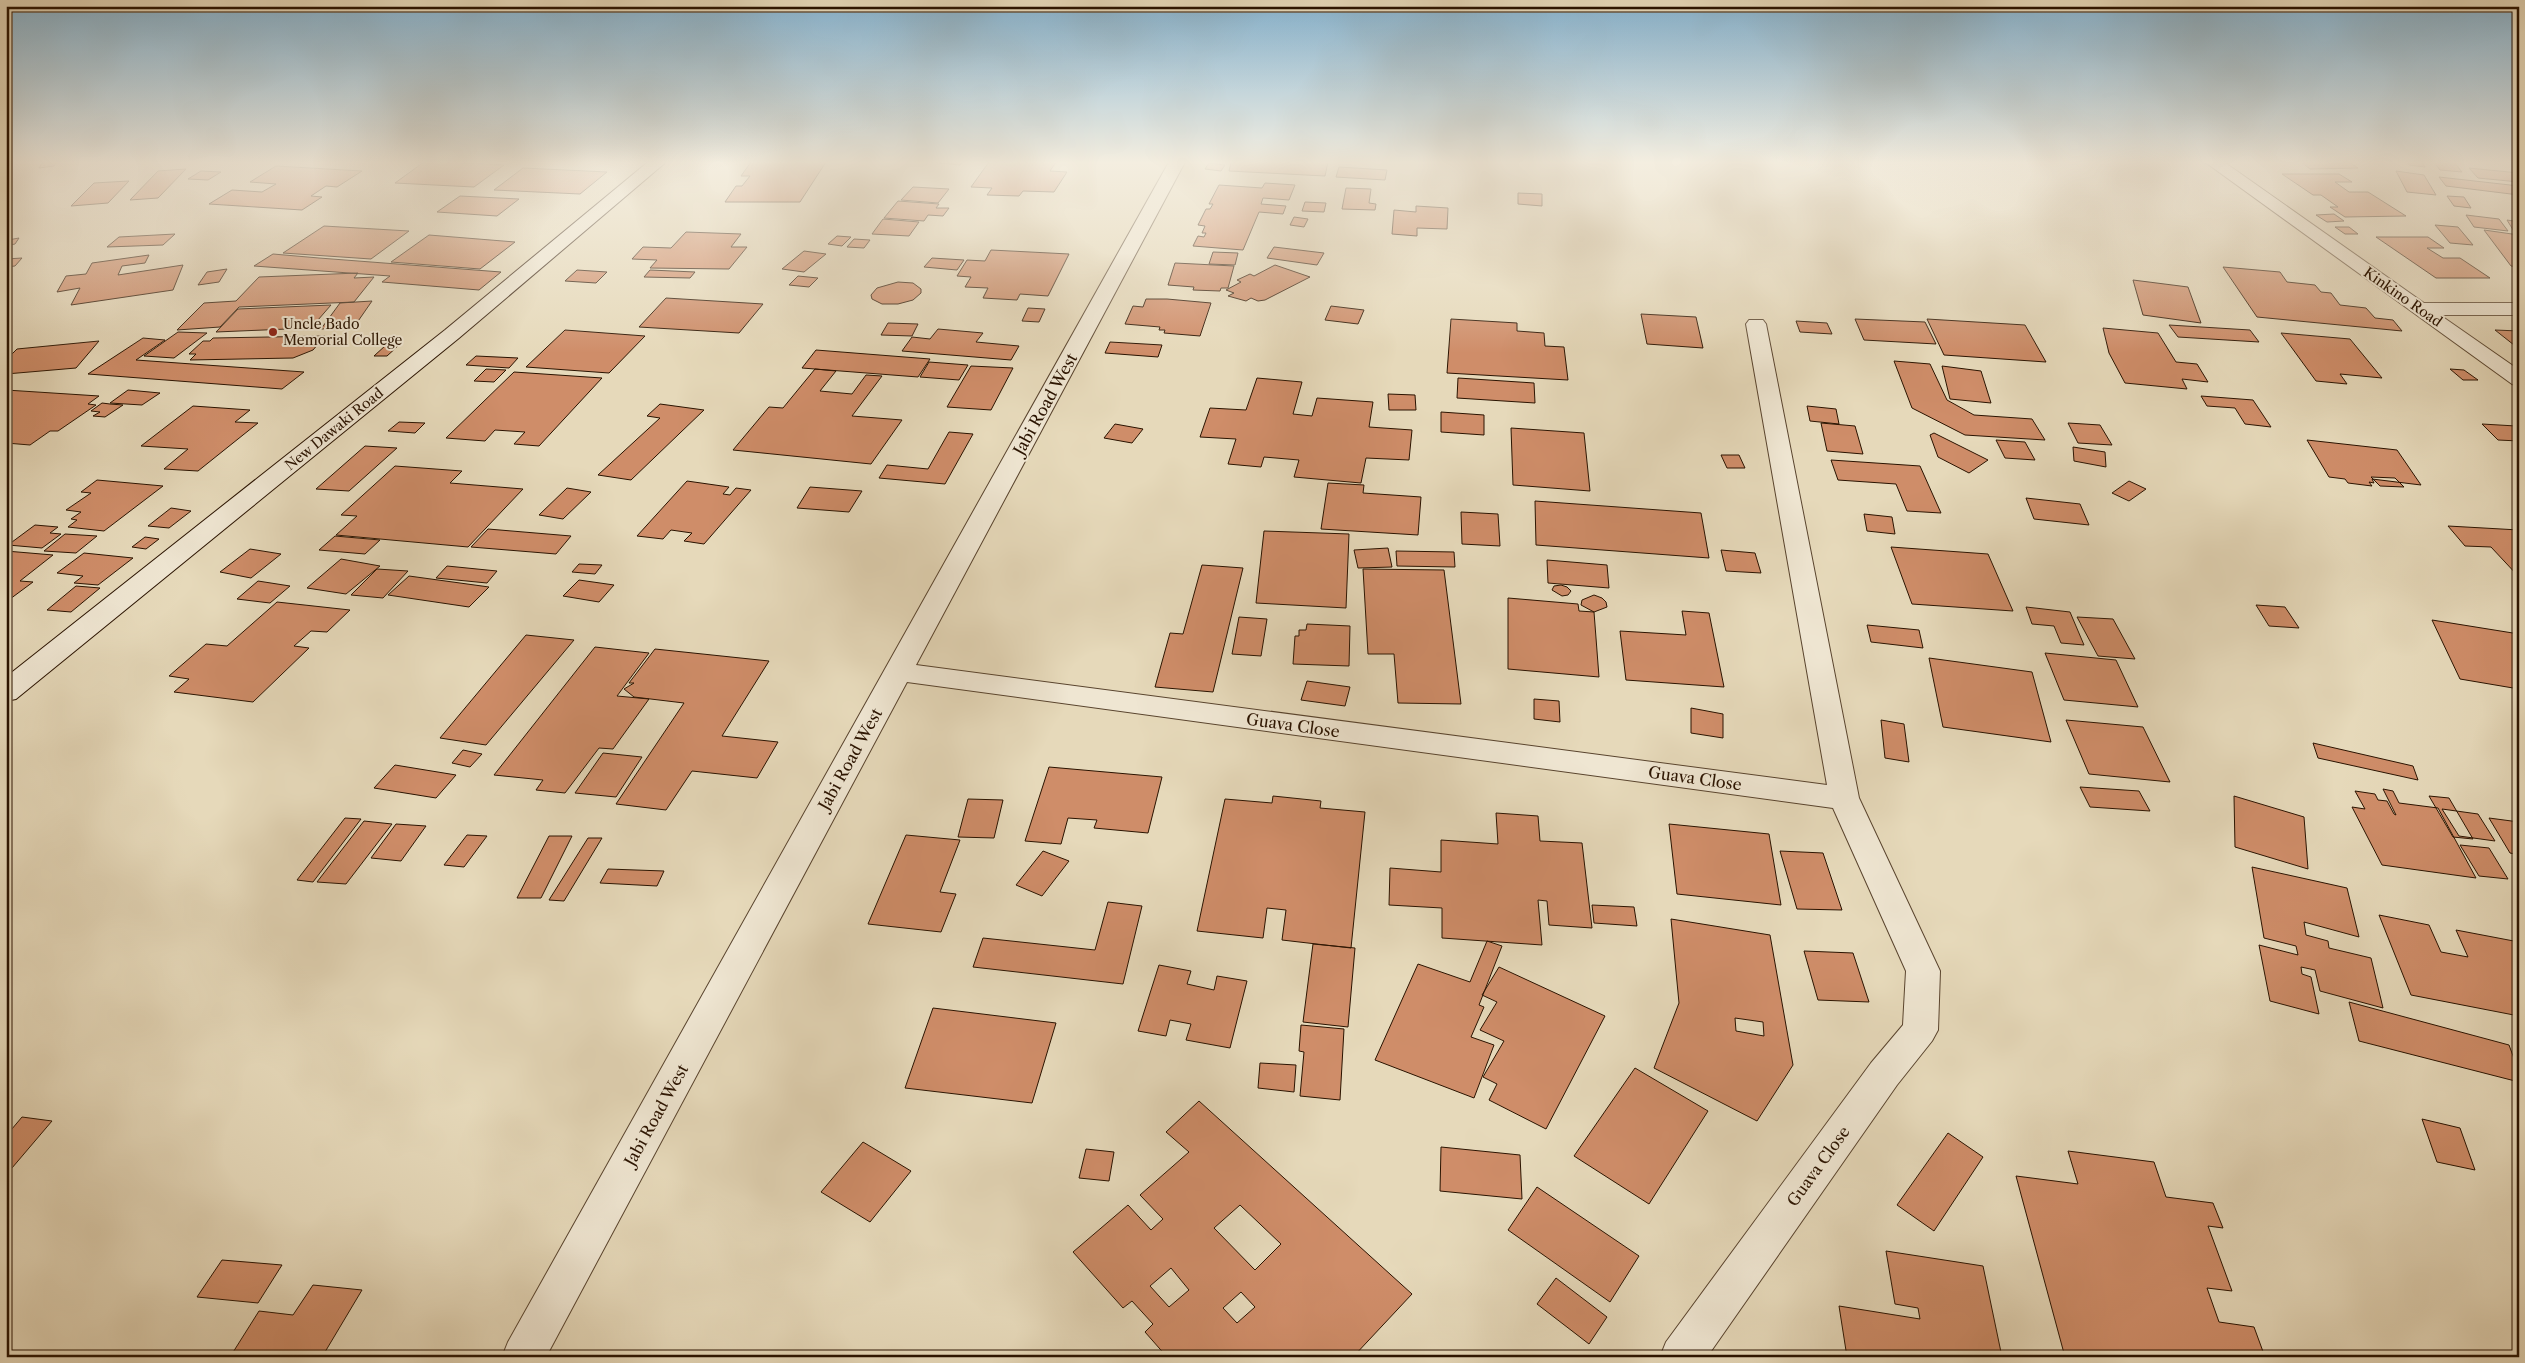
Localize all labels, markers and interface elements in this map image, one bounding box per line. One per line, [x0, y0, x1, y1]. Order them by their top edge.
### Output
street label: Kinkino Road [2360, 263, 2446, 331]
place label: Uncle Bado Memorial College [283, 315, 403, 349]
marker: Uncle Bado Memorial College [267, 326, 279, 338]
street label: Jabi Road West [1007, 349, 1081, 461]
street label: New Dawaki Road [281, 384, 387, 474]
street label: Jabi Road West [812, 704, 886, 816]
street label: Guava Close [1245, 709, 1341, 741]
street label: Guava Close [1647, 762, 1743, 794]
street label: Jabi Road West [618, 1060, 692, 1172]
street label: Guava Close [1782, 1122, 1854, 1210]

